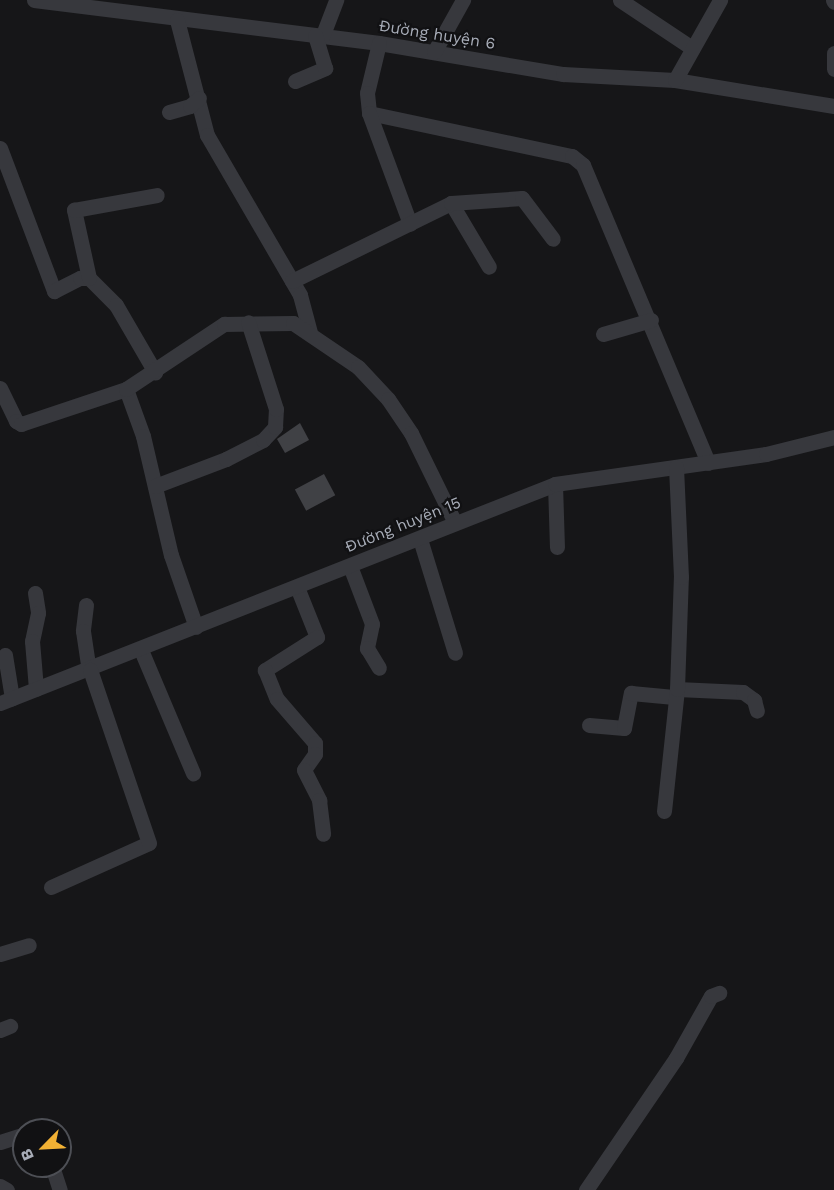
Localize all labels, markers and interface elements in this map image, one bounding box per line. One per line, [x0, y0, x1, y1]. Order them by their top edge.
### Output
street label: Đường huyện 6 [377, 16, 497, 54]
street label: Đường huyện 15 [342, 493, 464, 557]
north arrow [12, 1118, 72, 1178]
text: B [16, 1146, 38, 1164]

